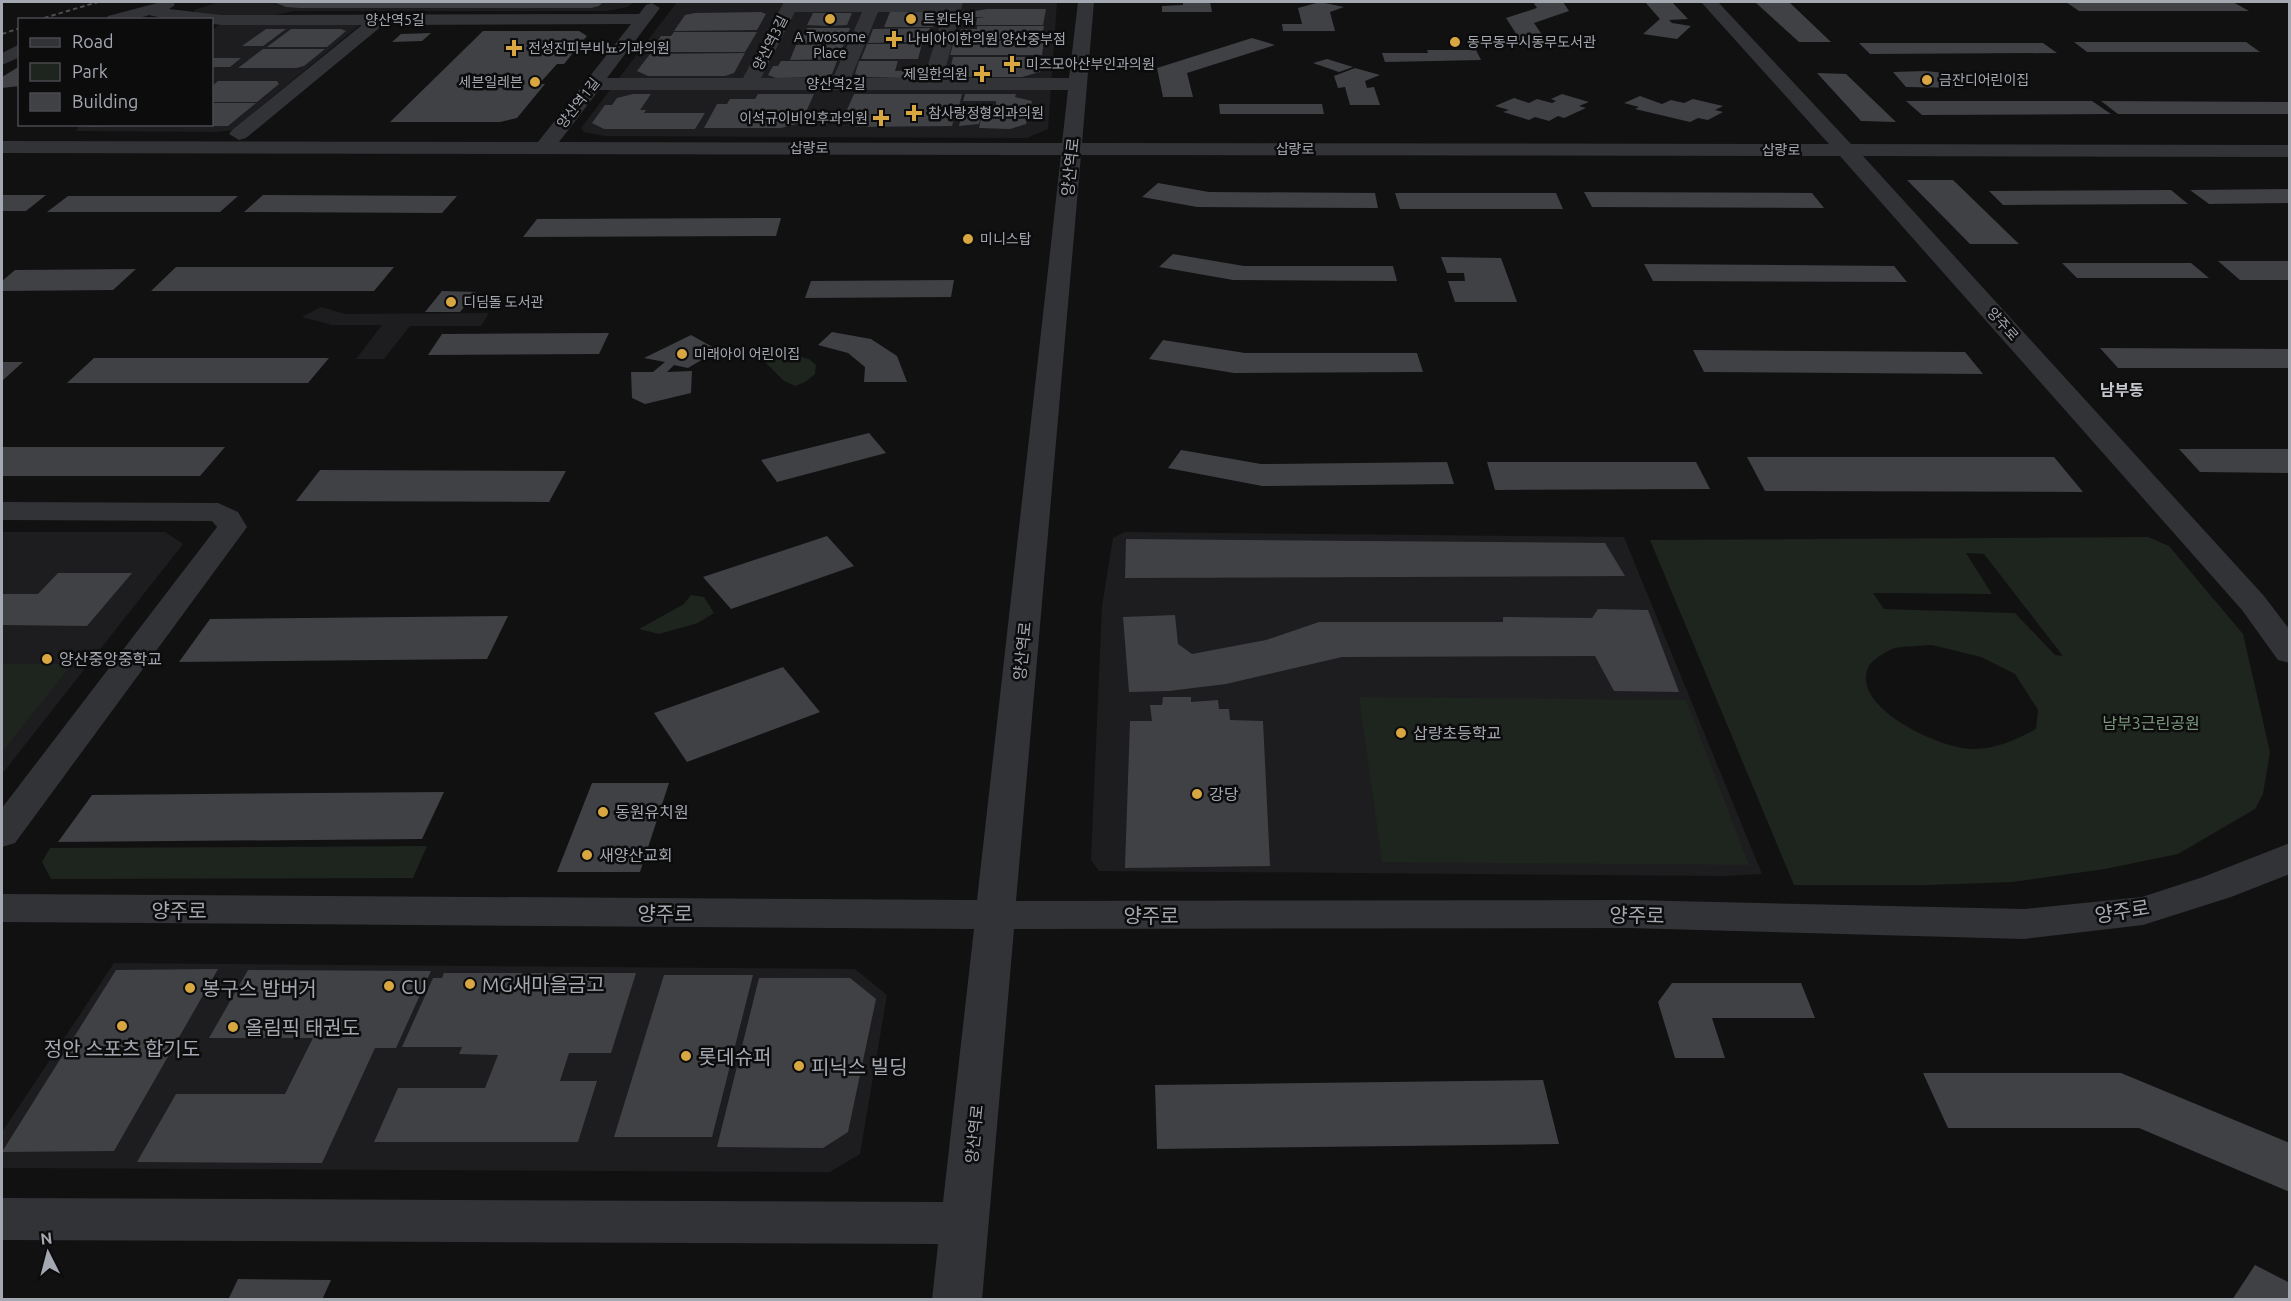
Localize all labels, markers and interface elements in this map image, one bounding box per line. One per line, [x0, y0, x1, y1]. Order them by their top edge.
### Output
place label: 트윈타워 [923, 11, 975, 27]
street label: 양산역5길 [365, 12, 425, 28]
marker: A Twosome Place [823, 12, 837, 26]
marker: 트윈타워 [904, 12, 918, 26]
street label: 양산역3길 [749, 13, 791, 73]
legend [18, 18, 213, 126]
place label: A Twosome Place [794, 29, 866, 61]
marker: 나비아이한의원 양산중부점 [885, 30, 903, 48]
text: Road [72, 31, 114, 51]
place label: 나비아이한의원 양산중부점 [908, 31, 1066, 47]
place label: 동무동무시동무도서관 [1467, 34, 1596, 50]
marker: 동무동무시동무도서관 [1448, 35, 1462, 49]
marker: 전성진피부비뇨기과의원 [505, 39, 523, 57]
place label: 전성진피부비뇨기과의원 [528, 40, 670, 56]
marker: 미즈모아산부인과의원 [1003, 55, 1021, 73]
place label: 미즈모아산부인과의원 [1026, 56, 1155, 72]
text: Park [72, 61, 108, 81]
marker: 제일한의원 [973, 65, 991, 83]
place label: 제일한의원 [904, 66, 968, 82]
place label: 금잔디어린이집 [1939, 72, 2029, 88]
marker: 금잔디어린이집 [1920, 73, 1934, 87]
place label: 세븐일레븐 [459, 74, 523, 90]
marker: 세븐일레븐 [528, 75, 542, 89]
street label: 양산역1길 [553, 75, 603, 131]
street label: 양산역2길 [806, 76, 866, 92]
text: Building [72, 91, 138, 111]
marker: 참사랑정형외과의원 [905, 104, 923, 122]
place label: 참사랑정형외과의원 [928, 105, 1044, 121]
marker: 이석규이비인후과의원 [872, 109, 890, 127]
place label: 이석규이비인후과의원 [739, 110, 868, 126]
street label: 양산역로 [1058, 137, 1082, 197]
street label: 삽량로 [790, 140, 828, 156]
street label: 삽량로 [1276, 141, 1314, 157]
street label: 삽량로 [1762, 142, 1800, 158]
place label: 미니스탑 [980, 231, 1032, 247]
marker: 미니스탑 [961, 232, 975, 246]
place label: 디딤돌 도서관 [463, 294, 544, 310]
marker: 디딤돌 도서관 [444, 295, 458, 309]
street label: 양주로 [1984, 304, 2022, 344]
place label: 미래아이 어린이집 [694, 346, 800, 362]
marker: 미래아이 어린이집 [675, 347, 689, 361]
district label: 남부동 [2100, 381, 2144, 399]
street label: 양산역로 [1010, 621, 1034, 681]
place label: 양산중앙중학교 [59, 650, 162, 668]
marker: 양산중앙중학교 [40, 652, 54, 666]
park label: 남부3근린공원 [2102, 714, 2200, 732]
place label: 삽량초등학교 [1413, 724, 1501, 742]
marker: 삽량초등학교 [1394, 726, 1408, 740]
place label: 강당 [1209, 785, 1239, 803]
marker: 강당 [1190, 787, 1204, 801]
place label: 동원유치원 [615, 803, 689, 821]
marker: 동원유치원 [596, 805, 610, 819]
place label: 새양산교회 [599, 846, 673, 864]
marker: 새양산교회 [580, 848, 594, 862]
street label: 양주로 [2093, 895, 2151, 927]
street label: 양주로 [151, 899, 207, 922]
street label: 양주로 [637, 902, 693, 925]
street label: 양주로 [1609, 903, 1665, 927]
street label: 양주로 [1123, 904, 1179, 927]
place label: MG새마을금고 [482, 973, 605, 996]
place label: CU [401, 975, 427, 998]
place label: 봉구스 밥버거 [202, 977, 317, 1000]
marker: MG새마을금고 [463, 977, 477, 991]
marker: CU [382, 979, 396, 993]
marker: 봉구스 밥버거 [183, 981, 197, 995]
place label: 올림픽 태권도 [245, 1016, 360, 1039]
marker: 정안 스포츠 합기도 [115, 1019, 129, 1033]
marker: 올림픽 태권도 [226, 1020, 240, 1034]
place label: 정안 스포츠 합기도 [44, 1037, 200, 1060]
place label: 롯데슈퍼 [698, 1045, 772, 1068]
marker: 롯데슈퍼 [679, 1049, 693, 1063]
place label: 피닉스 빌딩 [811, 1055, 908, 1078]
marker: 피닉스 빌딩 [792, 1059, 806, 1073]
street label: 양산역로 [962, 1104, 986, 1164]
north arrow [18, 1223, 78, 1283]
text: N [40, 1229, 53, 1248]

